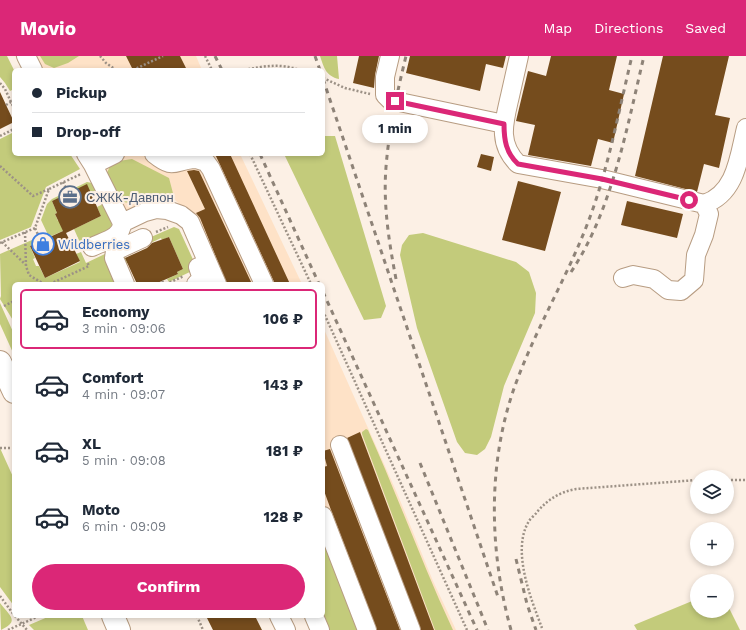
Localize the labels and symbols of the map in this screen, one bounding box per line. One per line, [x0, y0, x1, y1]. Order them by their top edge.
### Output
route end [386, 92, 404, 110]
callout: 1 min [362, 115, 428, 143]
office icon: СЖКК-Давпон [57, 184, 83, 210]
place label: СЖКК-Давпон [86, 190, 174, 205]
route start [680, 191, 698, 209]
shop icon: Wildberries [30, 231, 56, 257]
place label: Wildberries [58, 237, 130, 252]

